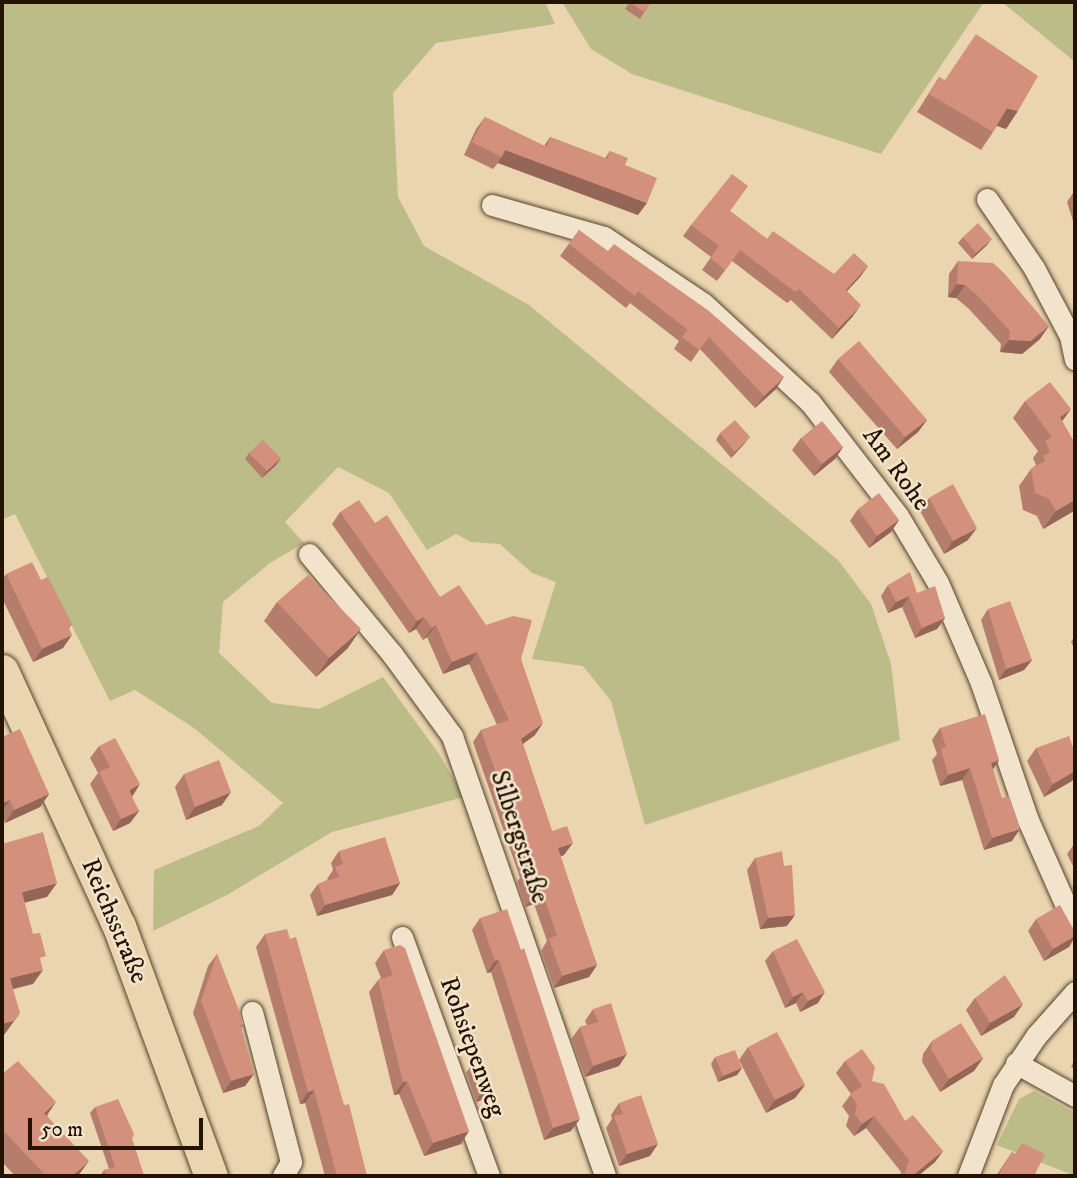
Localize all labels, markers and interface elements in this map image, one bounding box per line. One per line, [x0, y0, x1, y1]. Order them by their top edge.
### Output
street label: Am Rohe [855, 421, 937, 517]
street label: Silbergstraße [483, 767, 555, 907]
street label: Reichsstraße [74, 854, 154, 988]
street label: Rohsiepenweg [432, 973, 512, 1121]
scale bar [32, 1104, 206, 1148]
text: 50 m [41, 1117, 83, 1143]

